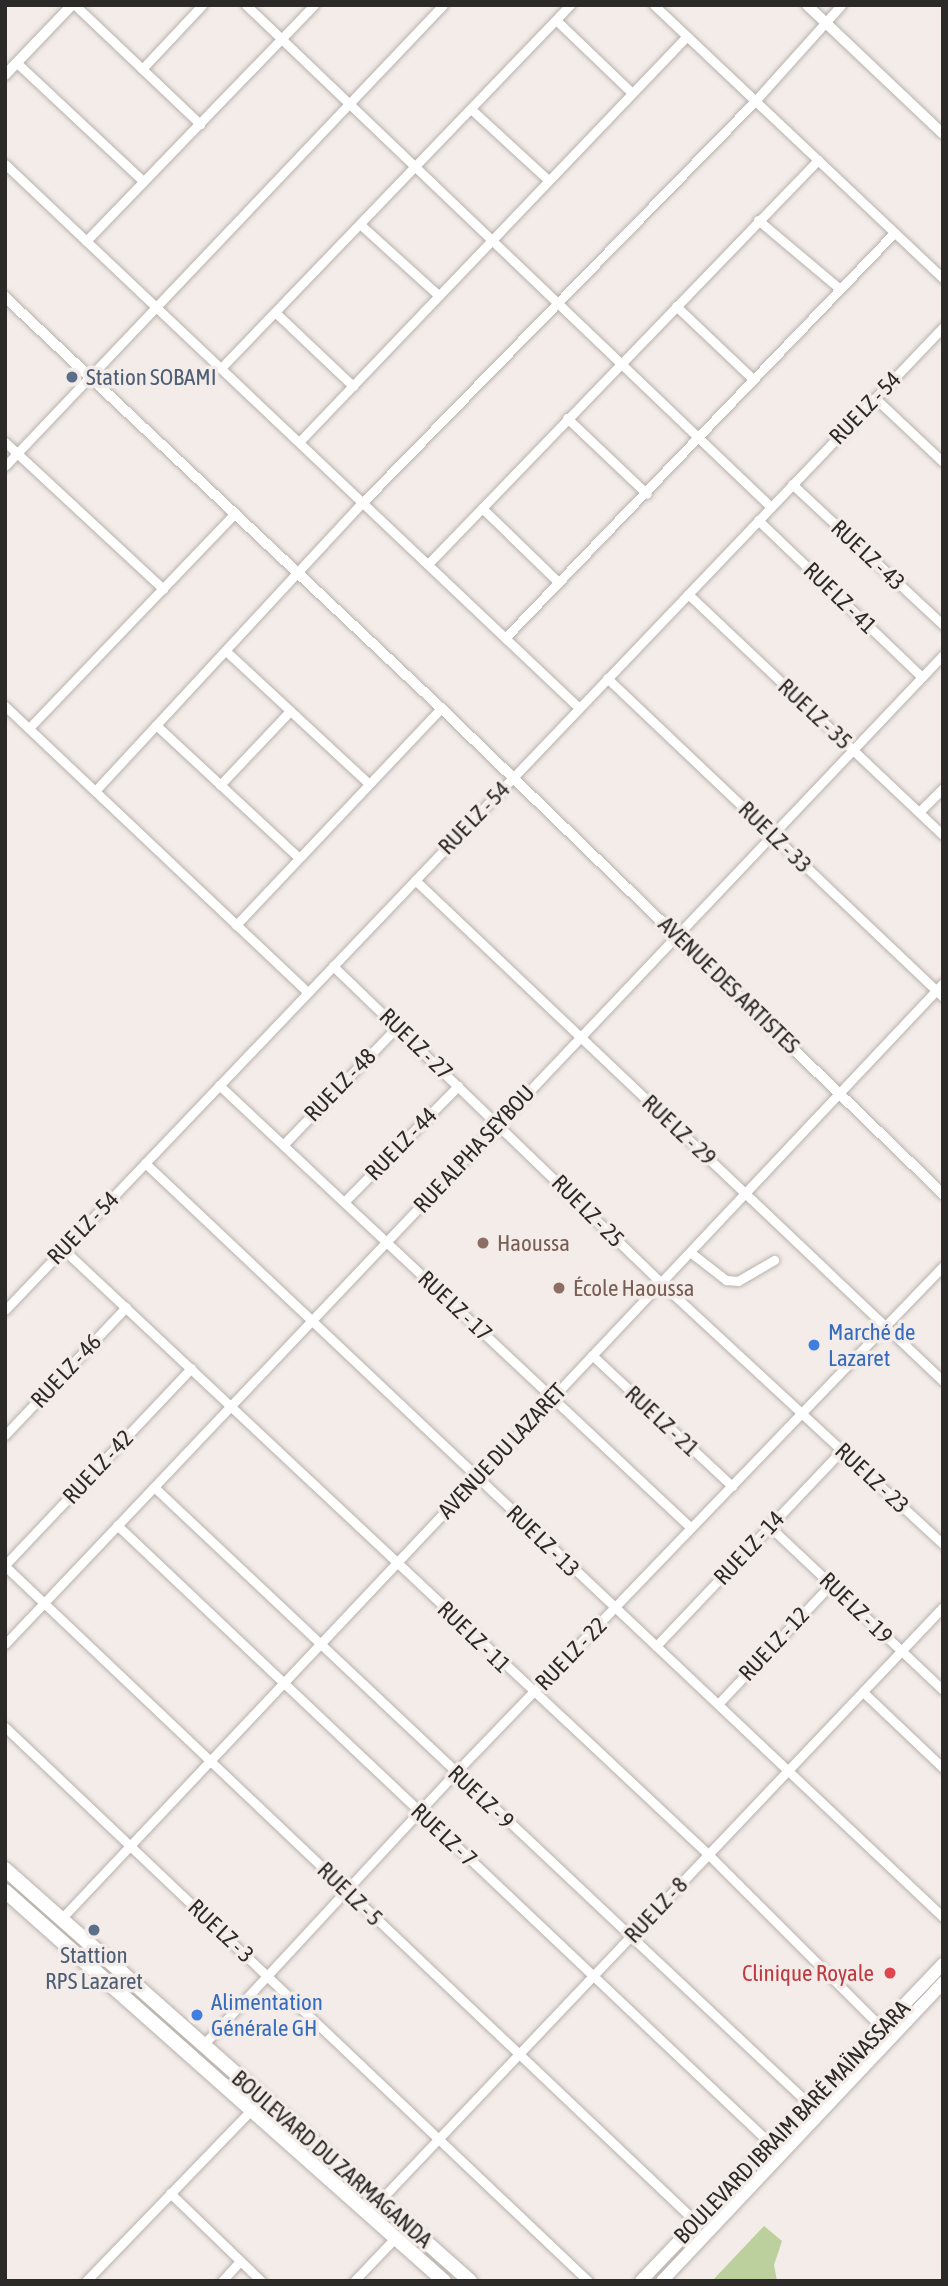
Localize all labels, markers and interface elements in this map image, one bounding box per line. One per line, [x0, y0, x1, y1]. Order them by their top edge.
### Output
place label: Station SOBAMI [86, 363, 217, 391]
street label: RUE LZ - 54 [823, 366, 907, 450]
marker: Station SOBAMI [64, 369, 80, 385]
street label: RUE LZ - 43 [825, 514, 911, 596]
street label: RUE LZ - 41 [798, 556, 882, 640]
street label: RUE LZ - 35 [772, 673, 858, 755]
street label: RUE LZ - 54 [432, 776, 516, 860]
street label: RUE LZ - 33 [733, 795, 817, 879]
street label: AVENUE DES ARTISTES [653, 911, 805, 1059]
street label: RUE LZ - 27 [374, 1002, 458, 1086]
street label: RUE LZ - 48 [298, 1043, 382, 1127]
street label: RUE ALPHA SEYBOU [408, 1079, 540, 1219]
street label: RUE LZ - 29 [636, 1089, 722, 1171]
street label: RUE LZ - 44 [359, 1102, 443, 1186]
street label: RUE LZ - 25 [546, 1169, 630, 1253]
street label: RUE LZ - 54 [41, 1186, 125, 1270]
place label: Haoussa [497, 1229, 570, 1257]
marker: Haoussa [475, 1235, 491, 1251]
street label: RUE LZ - 17 [412, 1265, 498, 1347]
place label: École Haoussa [573, 1274, 694, 1302]
marker: École Haoussa [551, 1280, 567, 1296]
place label: Marché de Lazaret [828, 1318, 915, 1372]
street label: RUE LZ - 46 [25, 1328, 107, 1414]
marker: Marché de Lazaret [806, 1337, 822, 1353]
street label: AVENUE DU LAZARET [432, 1378, 572, 1524]
street label: RUE LZ - 21 [619, 1380, 705, 1462]
street label: RUE LZ - 42 [57, 1424, 139, 1510]
street label: RUE LZ - 23 [829, 1437, 915, 1519]
street label: RUE LZ - 13 [501, 1499, 585, 1583]
street label: RUE LZ - 14 [708, 1505, 790, 1591]
street label: RUE LZ - 19 [814, 1566, 898, 1650]
street label: RUE LZ - 11 [432, 1595, 516, 1679]
street label: RUE LZ - 12 [733, 1601, 815, 1687]
street label: RUE LZ - 22 [529, 1612, 613, 1696]
street label: RUE LZ - 9 [442, 1760, 520, 1834]
street label: RUE LZ - 7 [405, 1798, 483, 1872]
street label: RUE LZ - 5 [312, 1856, 388, 1932]
street label: RUE LZ - 8 [619, 1871, 693, 1949]
street label: RUE LZ - 3 [182, 1894, 260, 1968]
marker: Stattion RPS Lazaret [86, 1922, 102, 1938]
place label: Stattion RPS Lazaret [45, 1941, 143, 1995]
place label: Clinique Royale [742, 1959, 874, 1987]
marker: Clinique Royale [880, 1963, 900, 1983]
place label: Alimentation Générale GH [211, 1988, 323, 2042]
street label: BOULEVARD IBRAIM BARÉ MAÏNASSARA [668, 1995, 916, 2249]
marker: Alimentation Générale GH [189, 2007, 205, 2023]
street label: BOULEVARD DU ZARMAGANDA [226, 2064, 438, 2254]

